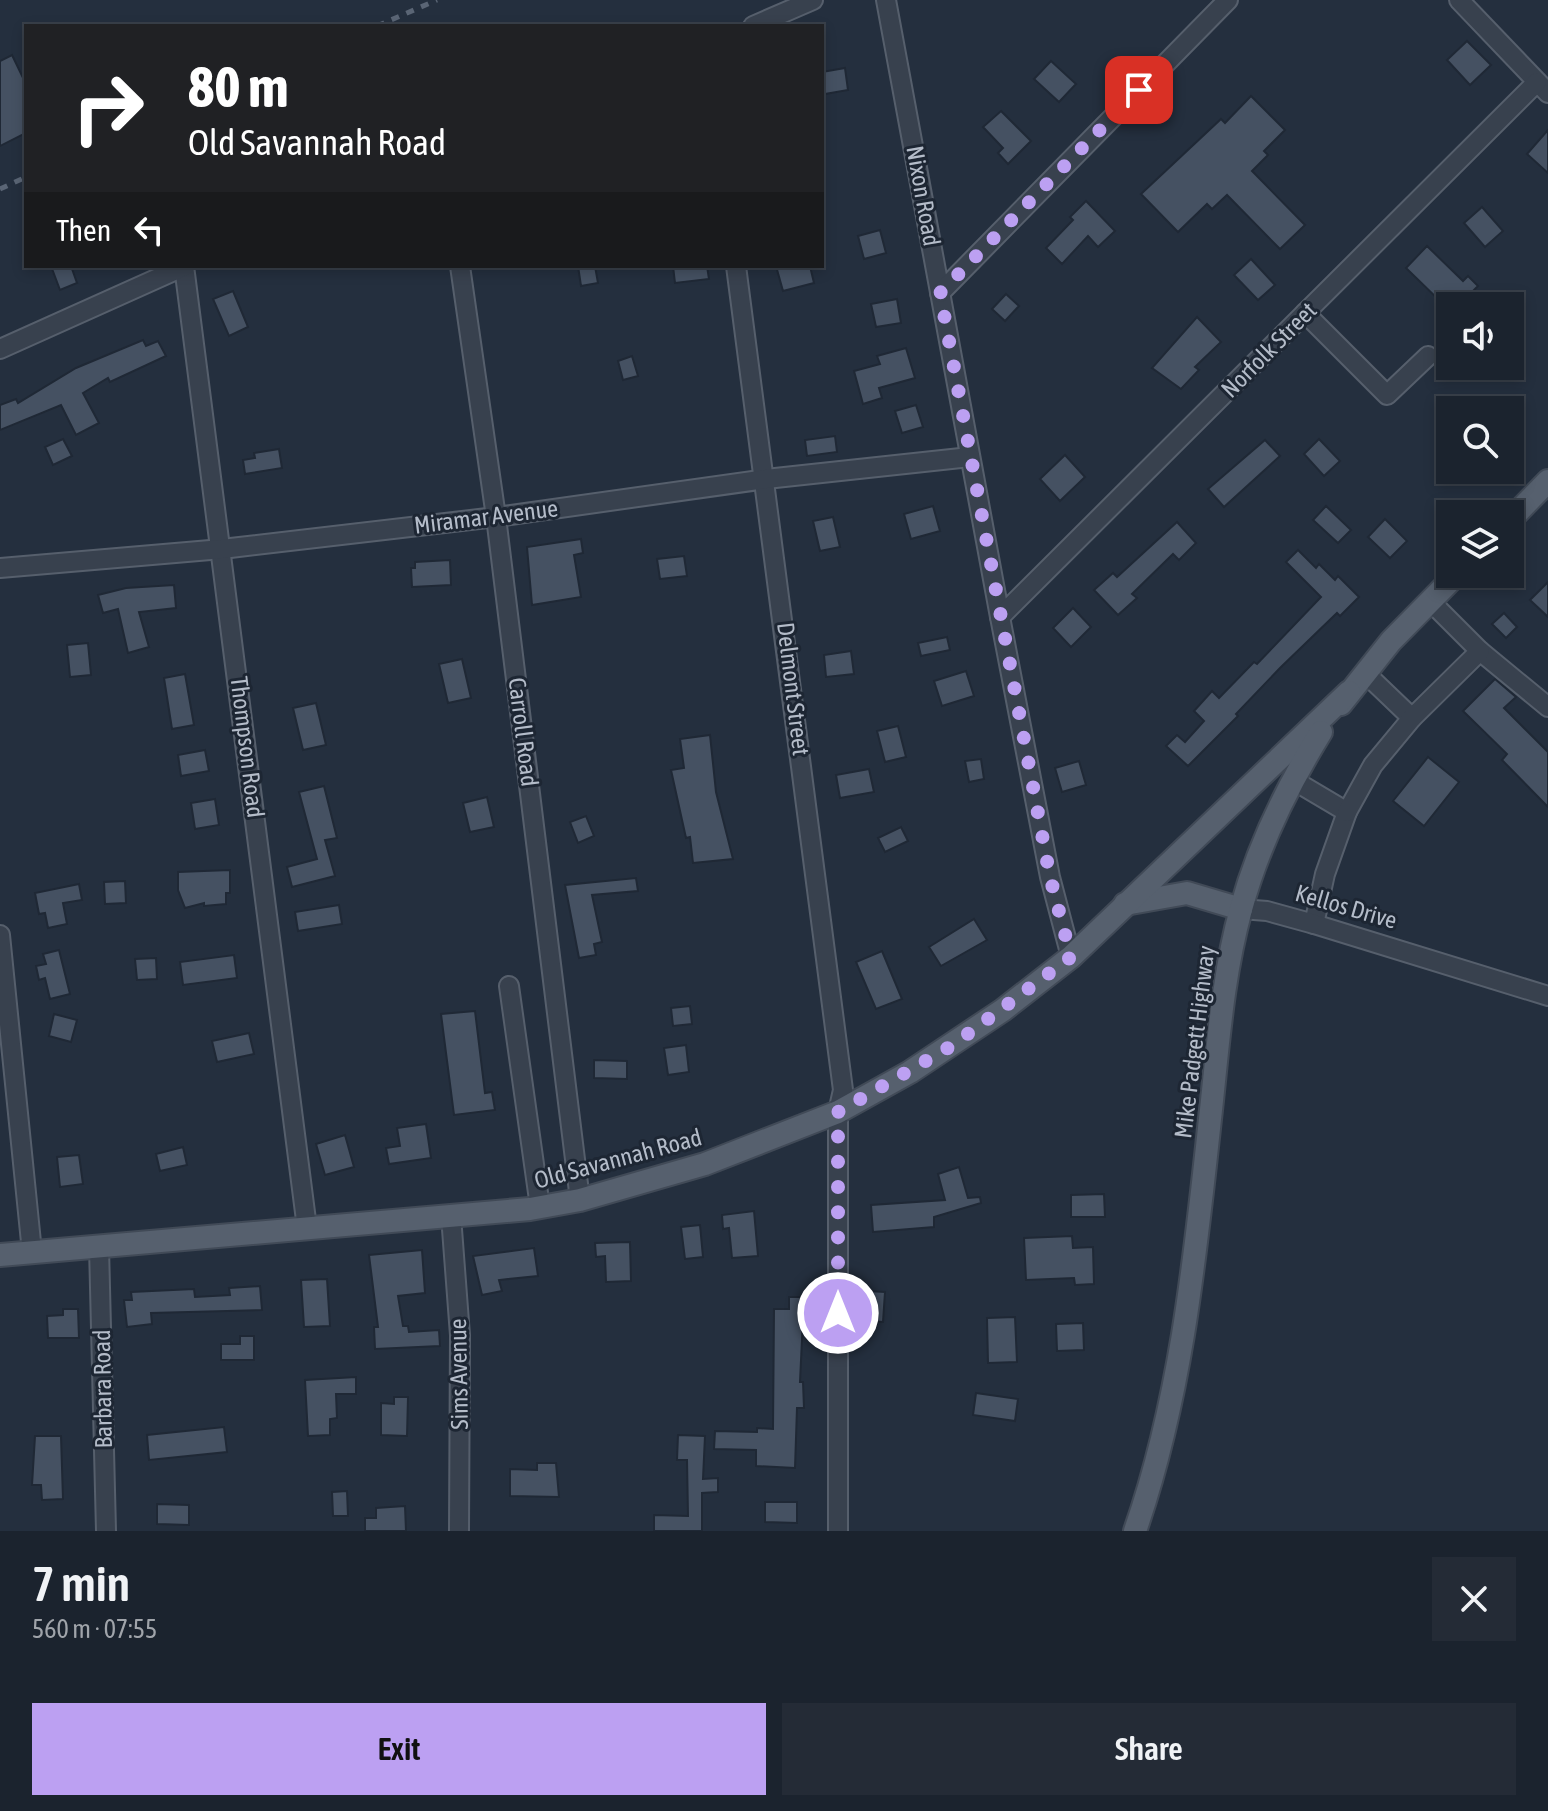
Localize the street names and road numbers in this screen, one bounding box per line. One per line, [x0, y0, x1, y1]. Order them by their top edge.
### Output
street label: Nixon Road [901, 144, 946, 248]
street label: Norfolk Street [1216, 297, 1322, 403]
street label: Miramar Avenue [413, 494, 559, 539]
street label: Delmont Street [772, 621, 815, 757]
street label: Thompson Road [225, 675, 270, 819]
street label: Carroll Road [503, 676, 544, 788]
street label: Kellos Drive [1292, 879, 1400, 934]
street label: Mike Padgett Highway [1169, 944, 1220, 1140]
street label: Old Savannah Road [531, 1123, 704, 1194]
street label: Sims Avenue [444, 1318, 473, 1430]
street label: Barbara Road [88, 1329, 117, 1449]

